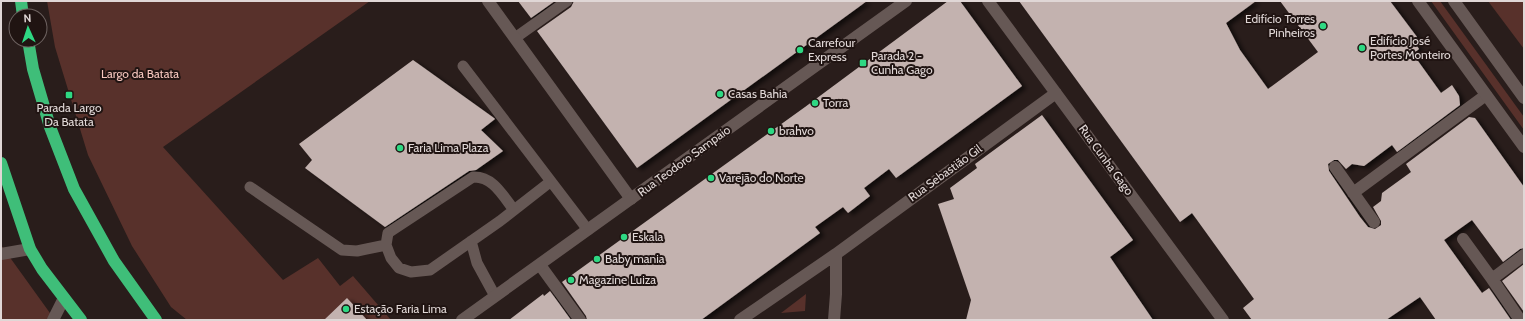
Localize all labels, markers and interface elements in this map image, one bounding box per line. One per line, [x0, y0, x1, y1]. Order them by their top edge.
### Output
north arrow [8, 8, 48, 48]
text: N [23, 11, 32, 25]
place label: Edifício Torres Pinheiros [1245, 11, 1315, 40]
marker: Edifício Torres Pinheiros [1318, 21, 1328, 31]
place label: Edifício José Portes Monteiro [1370, 33, 1451, 62]
place label: Carrefour Express [808, 35, 855, 64]
marker: Edifício José Portes Monteiro [1357, 43, 1367, 53]
marker: Carrefour Express [795, 45, 805, 55]
place label: Parada 2 - Cunha Gago [871, 48, 933, 77]
marker: Parada 2 - Cunha Gago [858, 58, 868, 68]
park label: Largo da Batata [101, 66, 179, 81]
place label: Casas Bahia [728, 86, 788, 101]
marker: Casas Bahia [715, 89, 725, 99]
marker: Parada Largo Da Batata [64, 90, 74, 100]
place label: Torra [823, 95, 849, 110]
marker: Torra [810, 98, 820, 108]
place label: Parada Largo Da Batata [36, 100, 102, 129]
street label: Rua Teodoro Sampaio [634, 122, 733, 199]
street label: Rua Cunha Gago [1076, 122, 1137, 198]
place label: brahvo [779, 123, 814, 138]
marker: brahvo [766, 126, 776, 136]
place label: Faria Lima Plaza [408, 140, 489, 155]
street label: Rua Sebastião Gil [905, 141, 985, 204]
marker: Faria Lima Plaza [395, 143, 405, 153]
place label: Varejão do Norte [719, 170, 804, 185]
marker: Varejão do Norte [706, 173, 716, 183]
place label: Eskala [632, 229, 663, 244]
marker: Eskala [619, 232, 629, 242]
place label: Baby mania [605, 251, 665, 266]
marker: Baby mania [592, 254, 602, 264]
place label: Magazine Luiza [579, 272, 656, 287]
marker: Magazine Luiza [566, 275, 576, 285]
place label: Estação Faria Lima [354, 301, 447, 316]
marker: Estação Faria Lima [341, 304, 351, 314]

